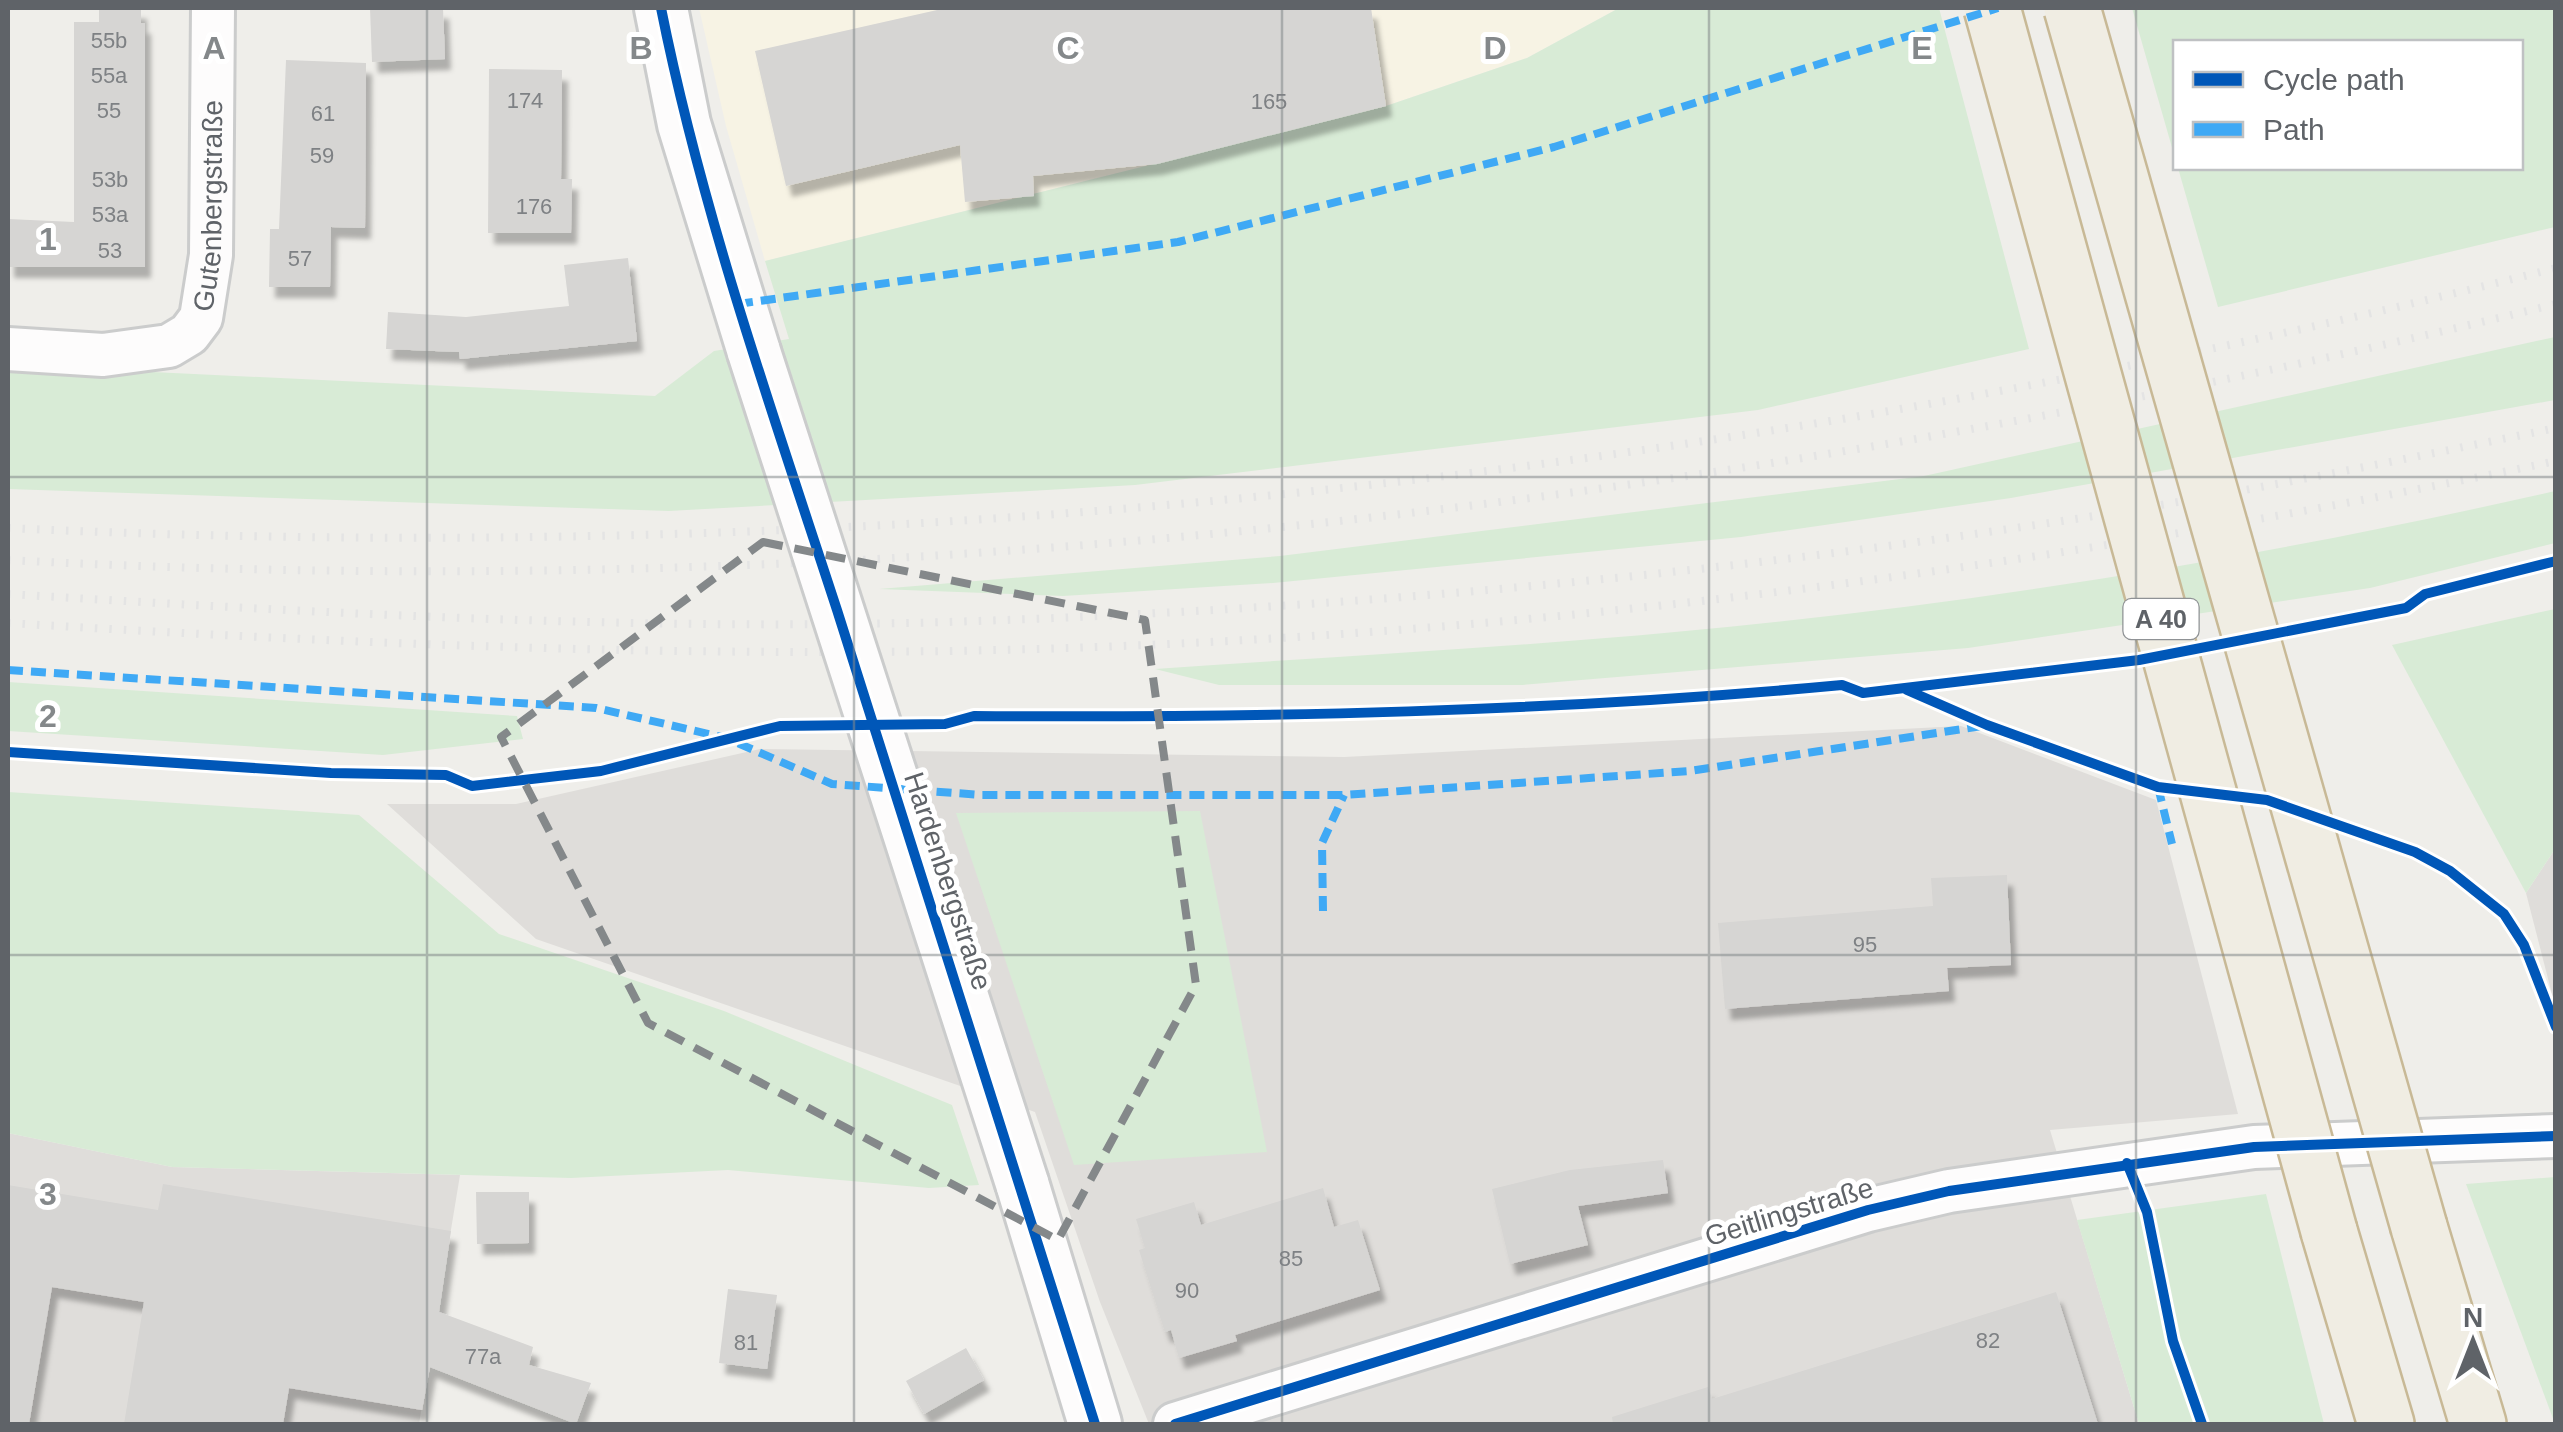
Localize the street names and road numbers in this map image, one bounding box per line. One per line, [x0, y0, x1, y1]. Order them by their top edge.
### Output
street label: Gutenbergstraße [187, 100, 228, 314]
road number: A 40 [2124, 599, 2198, 639]
street label: Hardenbergstraße [898, 768, 998, 994]
street label: Geitlingstraße [1701, 1172, 1877, 1252]

